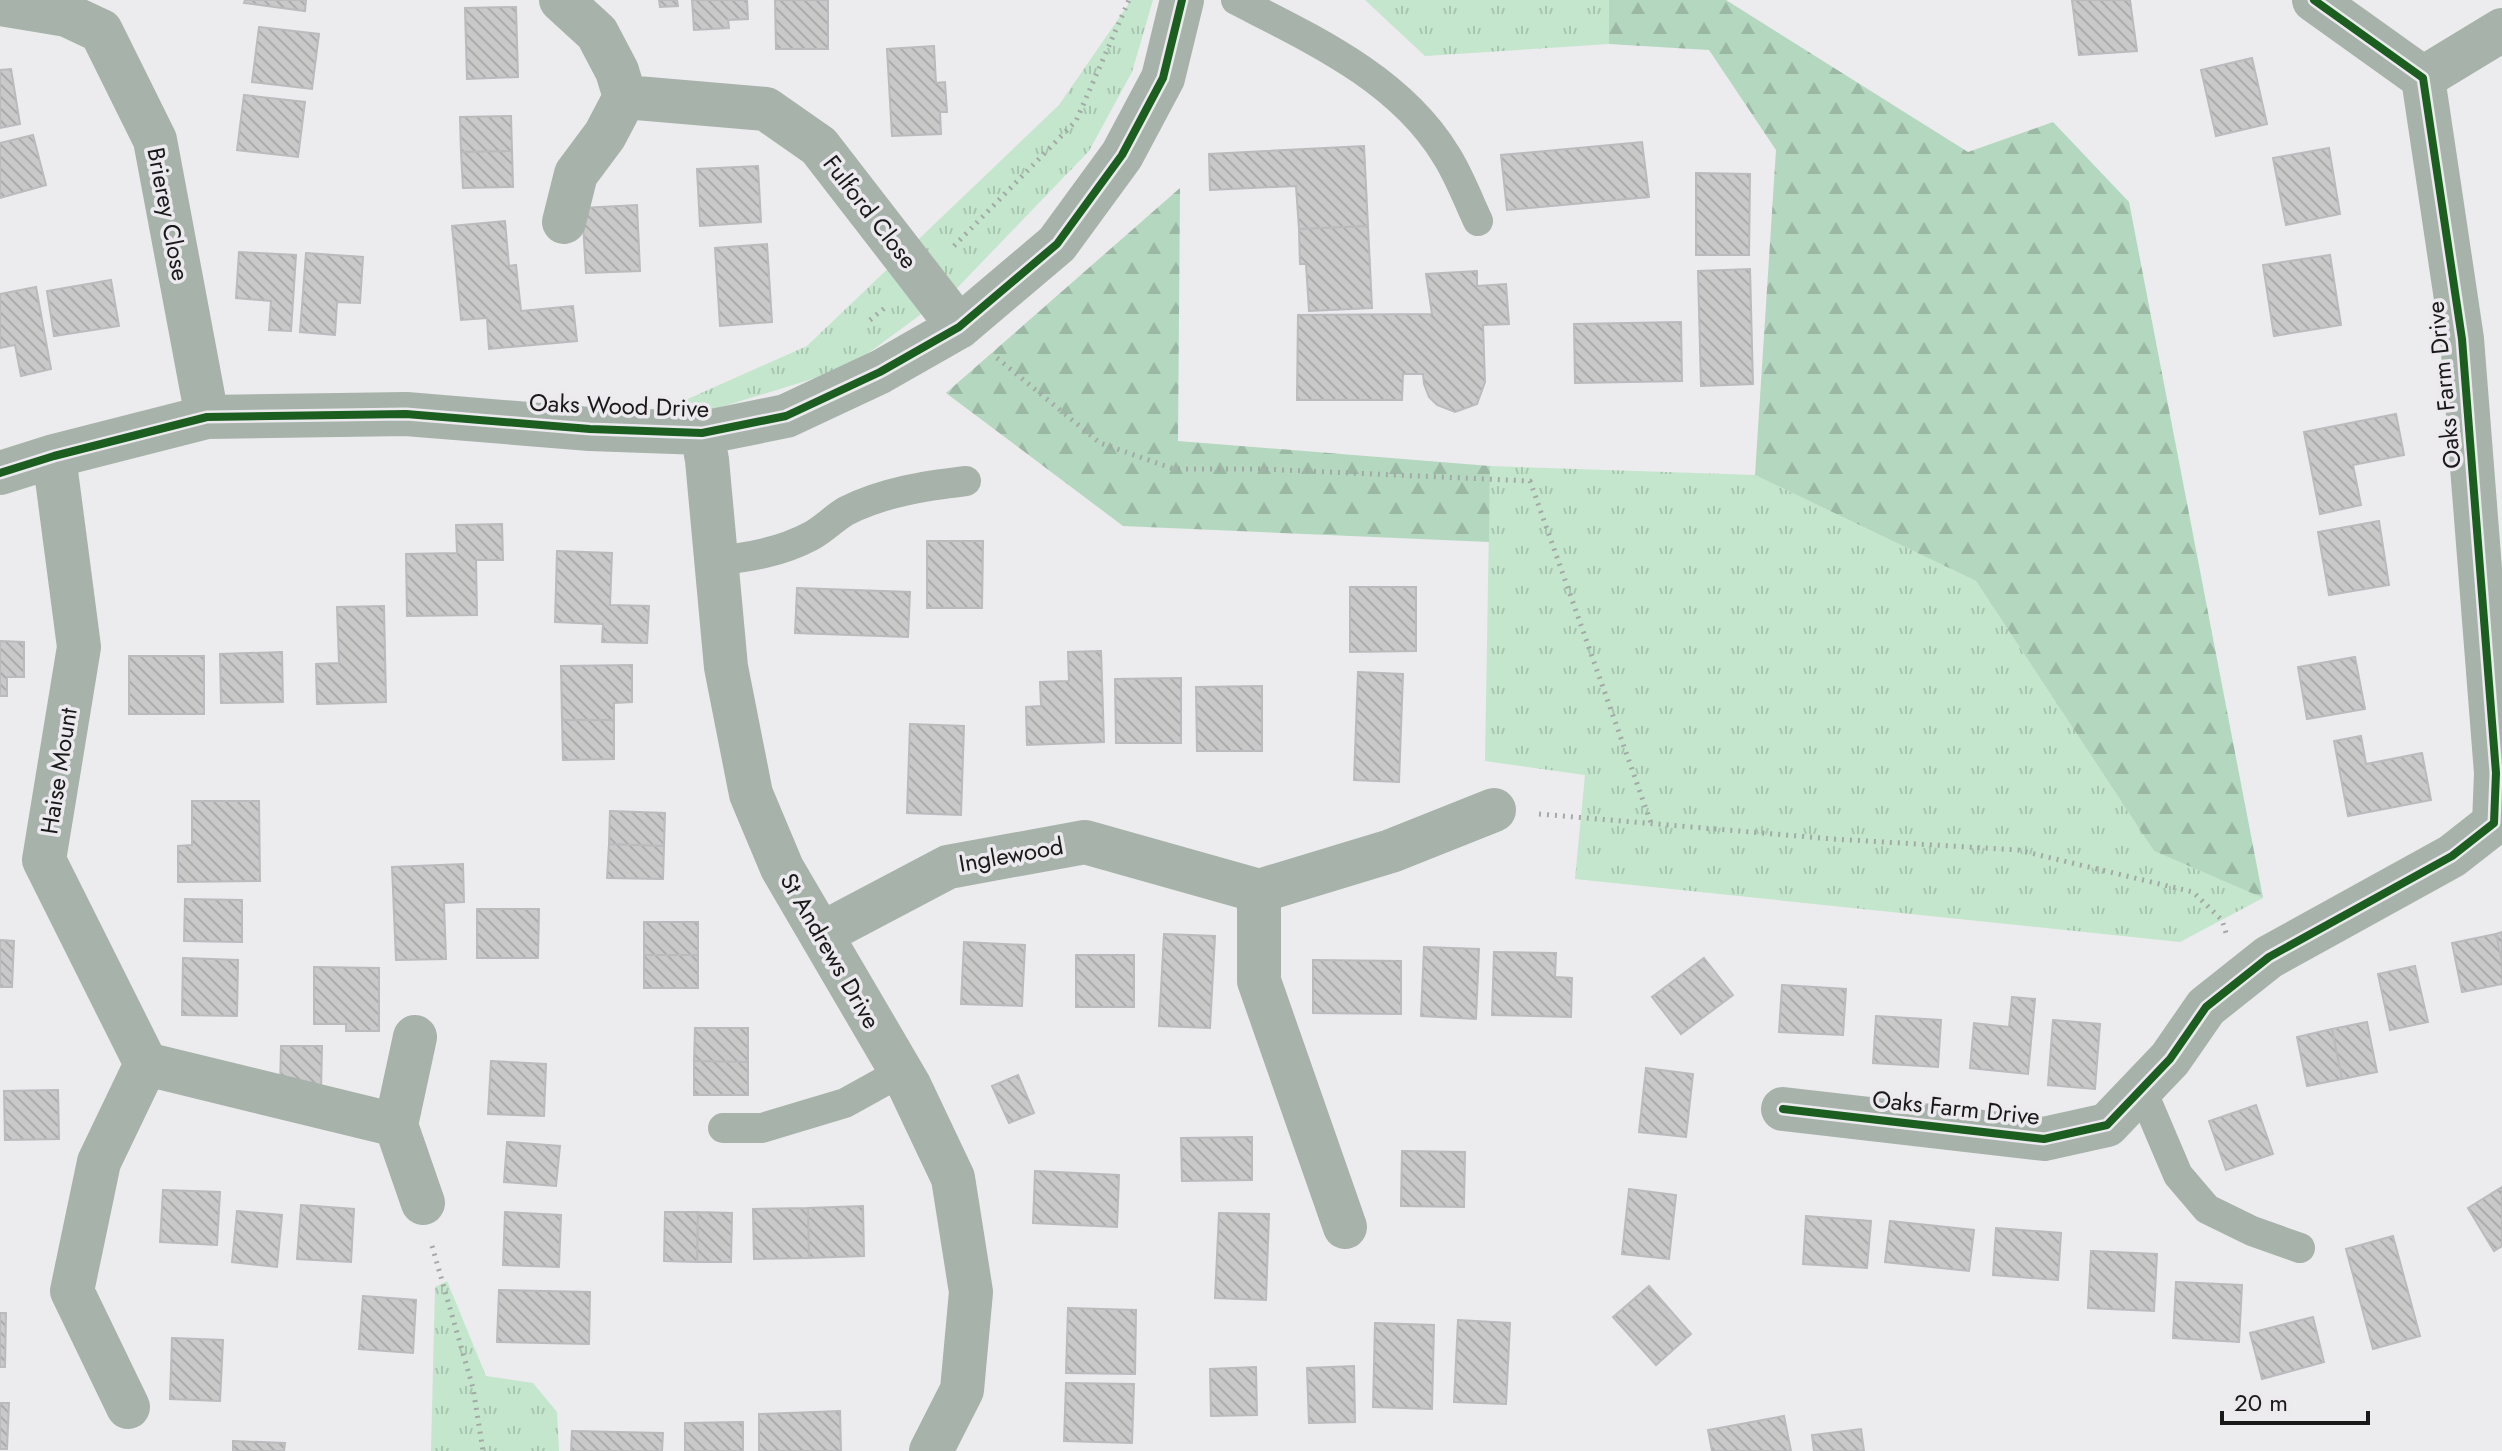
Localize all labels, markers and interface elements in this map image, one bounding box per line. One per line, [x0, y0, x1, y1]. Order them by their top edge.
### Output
street label: Brierey Close [138, 144, 199, 283]
street label: Fulford Close [815, 147, 926, 276]
street label: Oaks Farm Drive [2417, 300, 2470, 471]
street label: Oaks Wood Drive [528, 385, 710, 426]
street label: Haise Mount [31, 705, 86, 837]
street label: Inglewood [956, 828, 1066, 881]
street label: St Andrews Drive [772, 866, 889, 1035]
street label: Oaks Farm Drive [1871, 1081, 2042, 1134]
scale bar [2222, 1375, 2368, 1425]
text: 20 m [2234, 1385, 2288, 1420]

